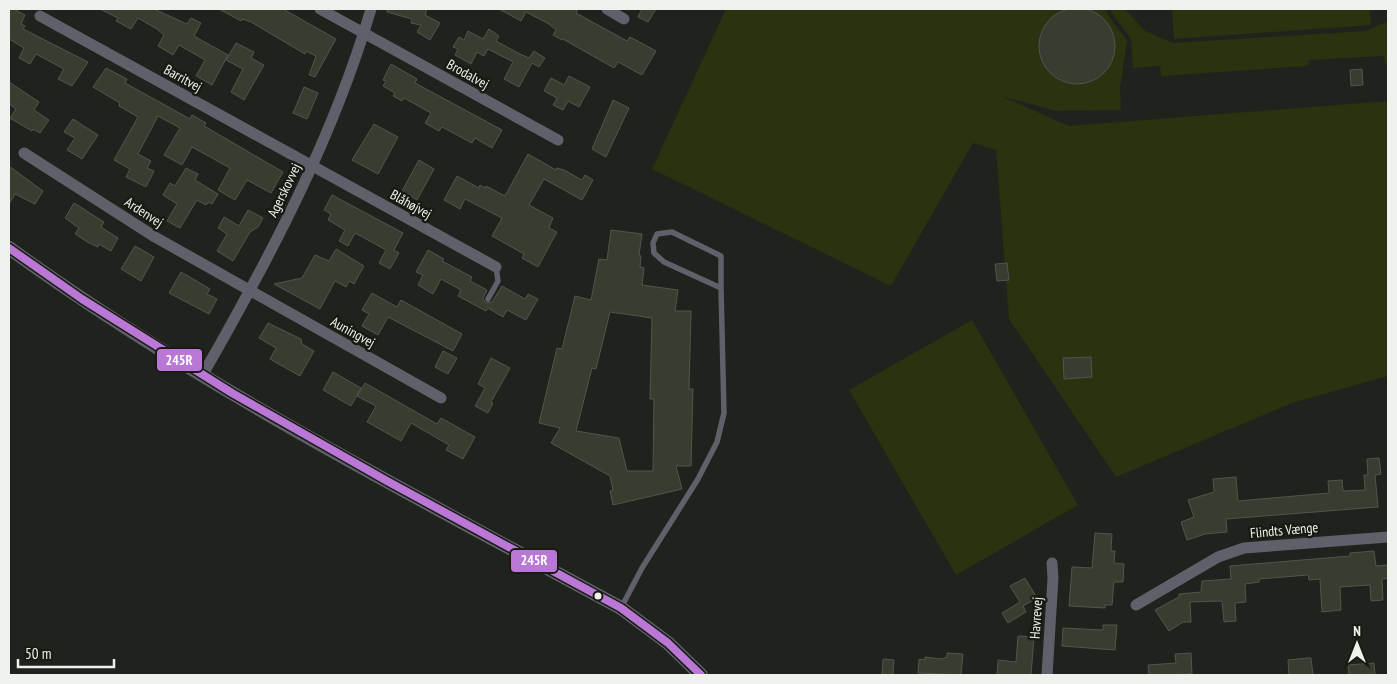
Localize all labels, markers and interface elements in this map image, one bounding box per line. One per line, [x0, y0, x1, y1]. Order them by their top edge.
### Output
street label: Brodalvej [444, 55, 492, 93]
street label: Barritvej [161, 60, 205, 96]
street label: Agerskovvej [263, 160, 305, 220]
street label: Blåhøjvej [387, 185, 435, 223]
street label: Ardenvej [121, 193, 167, 231]
street label: Auningvej [328, 312, 378, 352]
line badge: 245R [156, 348, 203, 372]
text: 245R [165, 351, 193, 369]
street label: Flindts Vænge [1249, 518, 1319, 542]
line badge: 245R [510, 549, 558, 573]
text: 245R [520, 551, 548, 569]
unlabelled marker [593, 591, 603, 601]
street label: Havrevej [1026, 596, 1046, 640]
north arrow [1332, 619, 1382, 669]
text: N [1353, 622, 1361, 640]
scale bar [18, 636, 114, 668]
text: 50 m [25, 644, 51, 663]

